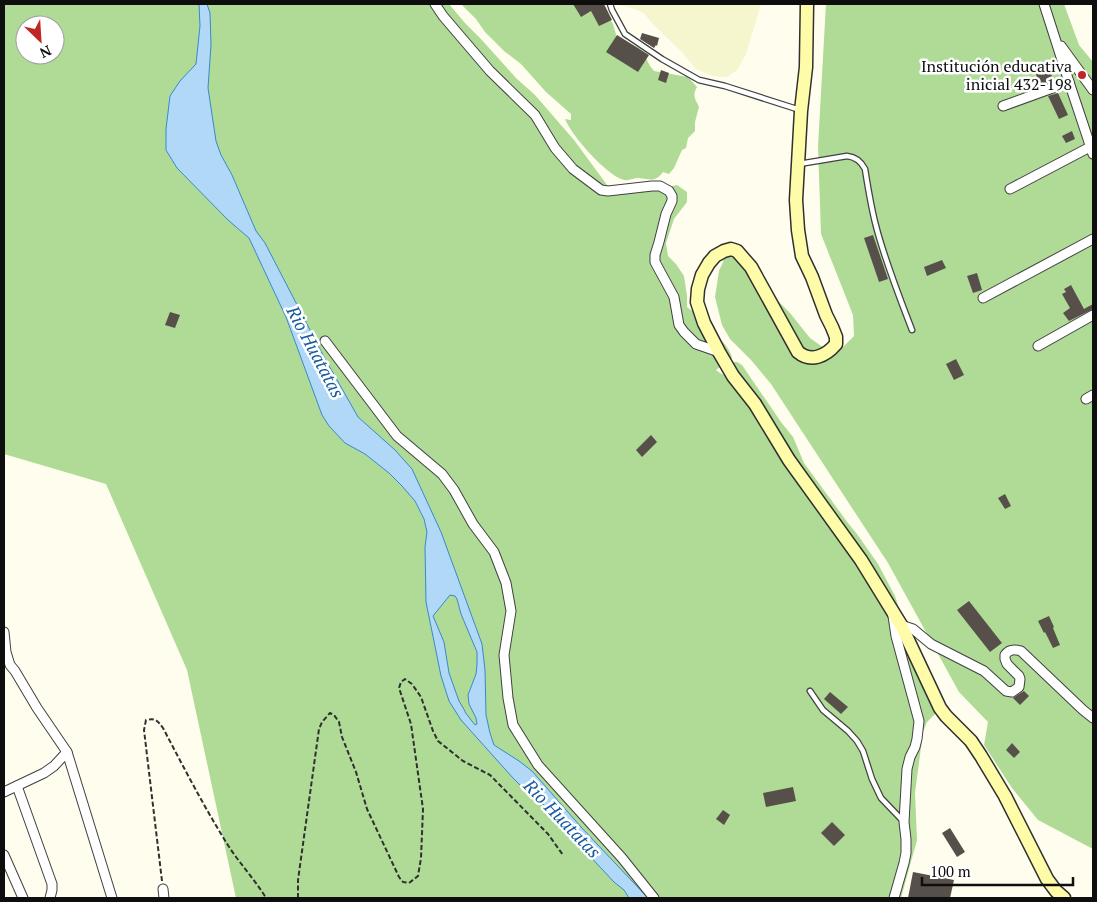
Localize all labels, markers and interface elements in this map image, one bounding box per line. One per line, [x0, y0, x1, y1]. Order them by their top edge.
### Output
north arrow [15, 15, 65, 65]
text: N [37, 41, 55, 63]
place label: Institución educativa inicial 432-198 [921, 55, 1072, 95]
marker: Institución educativa inicial 432-198 [1076, 69, 1088, 81]
water label: Rio Huatatas [281, 300, 350, 402]
water label: Rio Huatatas [518, 773, 606, 863]
scale bar [922, 854, 1073, 886]
text: 100 m [930, 861, 971, 881]

